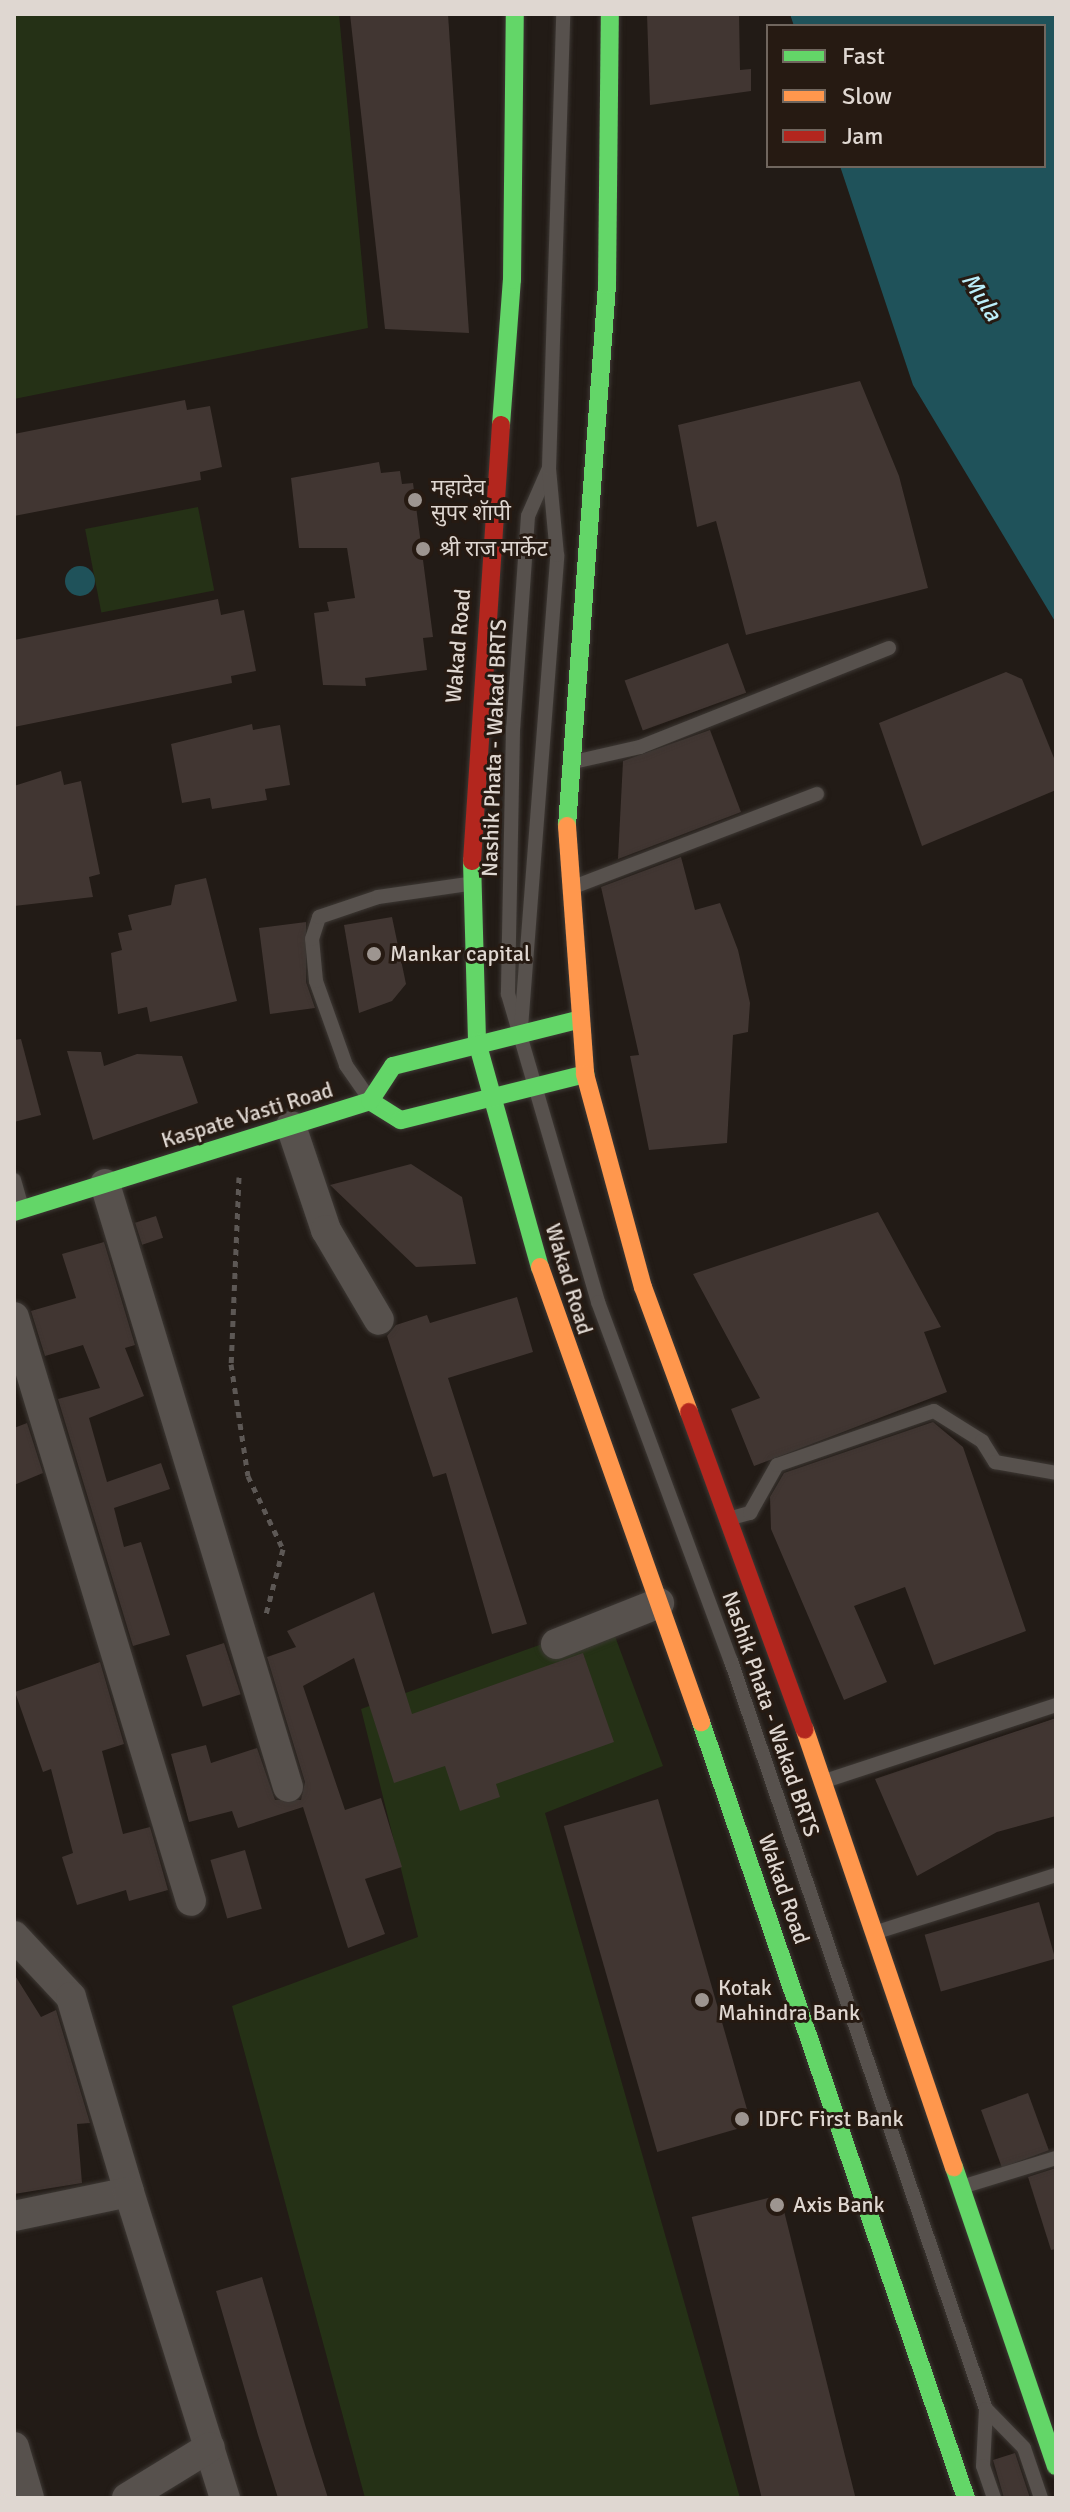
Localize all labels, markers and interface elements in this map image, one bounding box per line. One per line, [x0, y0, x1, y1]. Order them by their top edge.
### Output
legend [766, 24, 1046, 168]
text: Fast [842, 41, 885, 71]
text: Slow [842, 81, 892, 111]
text: Jam [842, 121, 883, 151]
water label: Mula [955, 267, 1007, 327]
place label: महादेव सुपर शॅापी [431, 474, 511, 526]
marker: महादेव सुपर शॅापी [406, 491, 424, 509]
place label: श्री राज मार्केट [439, 536, 548, 562]
marker: श्री राज मार्केट [414, 540, 432, 558]
street label: Wakad Road [440, 588, 476, 704]
street label: Nashik Phata - Wakad BRTS [476, 619, 512, 877]
place label: Mankar capital [390, 941, 530, 967]
marker: Mankar capital [365, 945, 383, 963]
street label: Kaspate Vasti Road [158, 1076, 336, 1154]
street label: Wakad Road [540, 1220, 598, 1338]
street label: Nashik Phata - Wakad BRTS [717, 1588, 825, 1840]
street label: Wakad Road [753, 1830, 815, 1948]
place label: Kotak Mahindra Bank [718, 1974, 860, 2026]
marker: Kotak Mahindra Bank [693, 1991, 711, 2009]
place label: IDFC First Bank [758, 2106, 903, 2132]
marker: IDFC First Bank [733, 2110, 751, 2128]
place label: Axis Bank [793, 2192, 885, 2218]
marker: Axis Bank [768, 2196, 786, 2214]

